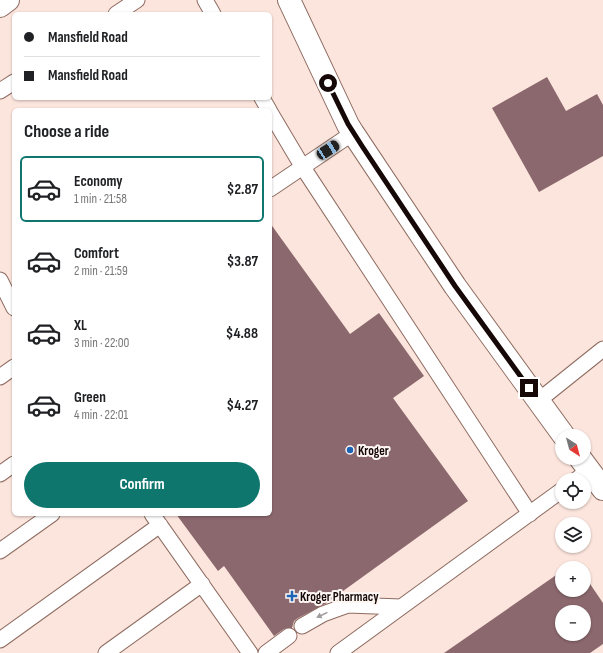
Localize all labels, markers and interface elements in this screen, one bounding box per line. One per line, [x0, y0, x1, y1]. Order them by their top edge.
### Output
text: Mansfield Road [48, 28, 128, 47]
text: Mansfield Road [48, 66, 128, 85]
route start [319, 74, 337, 92]
text: Choose a ride [24, 121, 109, 142]
car [315, 138, 341, 162]
icon: car [26, 171, 62, 207]
text: Economy [74, 172, 123, 191]
text: $2.87 [227, 180, 258, 199]
text: 1 min · 21:58 [74, 191, 127, 207]
icon: car [26, 243, 62, 279]
text: Comfort [74, 244, 119, 263]
text: $3.87 [227, 252, 258, 271]
text: 2 min · 21:59 [74, 263, 128, 279]
icon: car [26, 315, 62, 351]
text: XL [74, 316, 87, 335]
text: $4.88 [226, 324, 258, 343]
text: 3 min · 22:00 [74, 335, 129, 351]
route end [520, 379, 538, 397]
icon: car [26, 387, 62, 423]
text: Green [74, 388, 106, 407]
text: $4.27 [226, 396, 258, 415]
text: 4 min · 22:01 [74, 407, 128, 423]
north arrow [555, 429, 591, 465]
map controls [555, 429, 591, 641]
place label: Kroger [358, 443, 389, 459]
marker: Kroger [345, 445, 355, 455]
button: Confirm [24, 462, 260, 508]
button: locate [555, 473, 591, 509]
button: layers [555, 517, 591, 553]
button: + [555, 561, 591, 597]
place label: Kroger Pharmacy [300, 589, 379, 605]
marker: Kroger Pharmacy [287, 591, 297, 601]
button: − [555, 605, 591, 641]
one-way arrow [317, 612, 328, 618]

